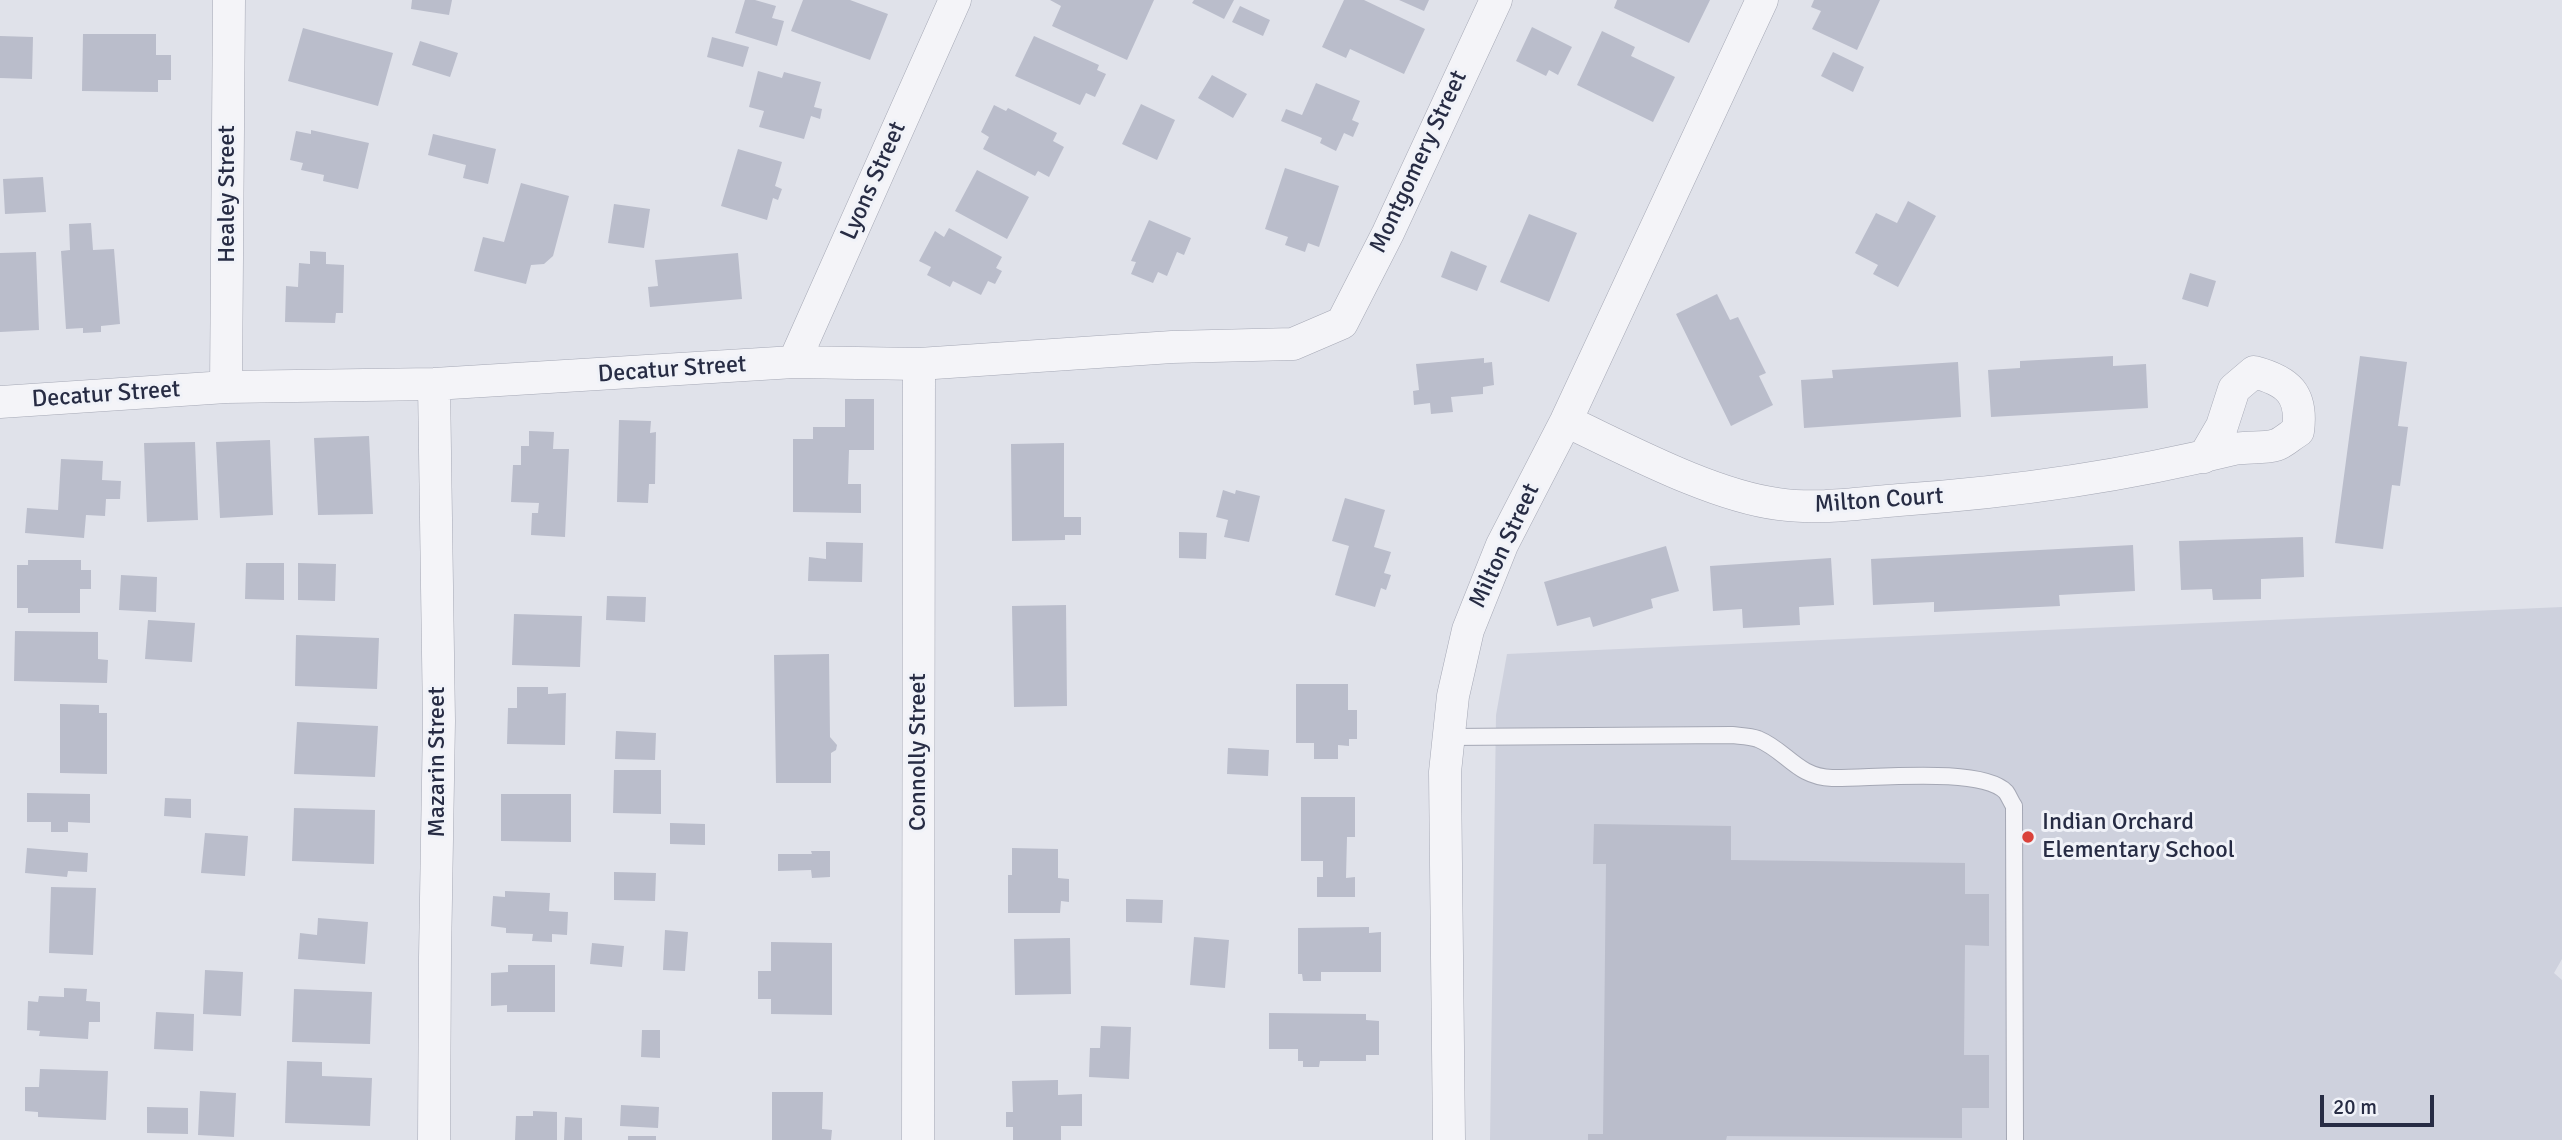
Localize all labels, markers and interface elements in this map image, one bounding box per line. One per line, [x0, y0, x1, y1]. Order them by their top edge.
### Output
street label: Montgomery Street [1364, 66, 1474, 258]
street label: Lyons Street [835, 117, 913, 245]
street label: Healey Street [214, 125, 242, 263]
street label: Decatur Street [597, 350, 747, 390]
street label: Decatur Street [31, 375, 181, 415]
street label: Milton Street [1464, 479, 1546, 613]
street label: Milton Court [1814, 482, 1944, 520]
street label: Connolly Street [905, 673, 933, 831]
street label: Mazarin Street [424, 686, 452, 838]
place label: Indian Orchard Elementary School [2042, 809, 2235, 865]
marker: Indian Orchard Elementary School [2020, 829, 2036, 845]
scale bar [2324, 1080, 2438, 1124]
text: 20 m [2333, 1094, 2377, 1120]

